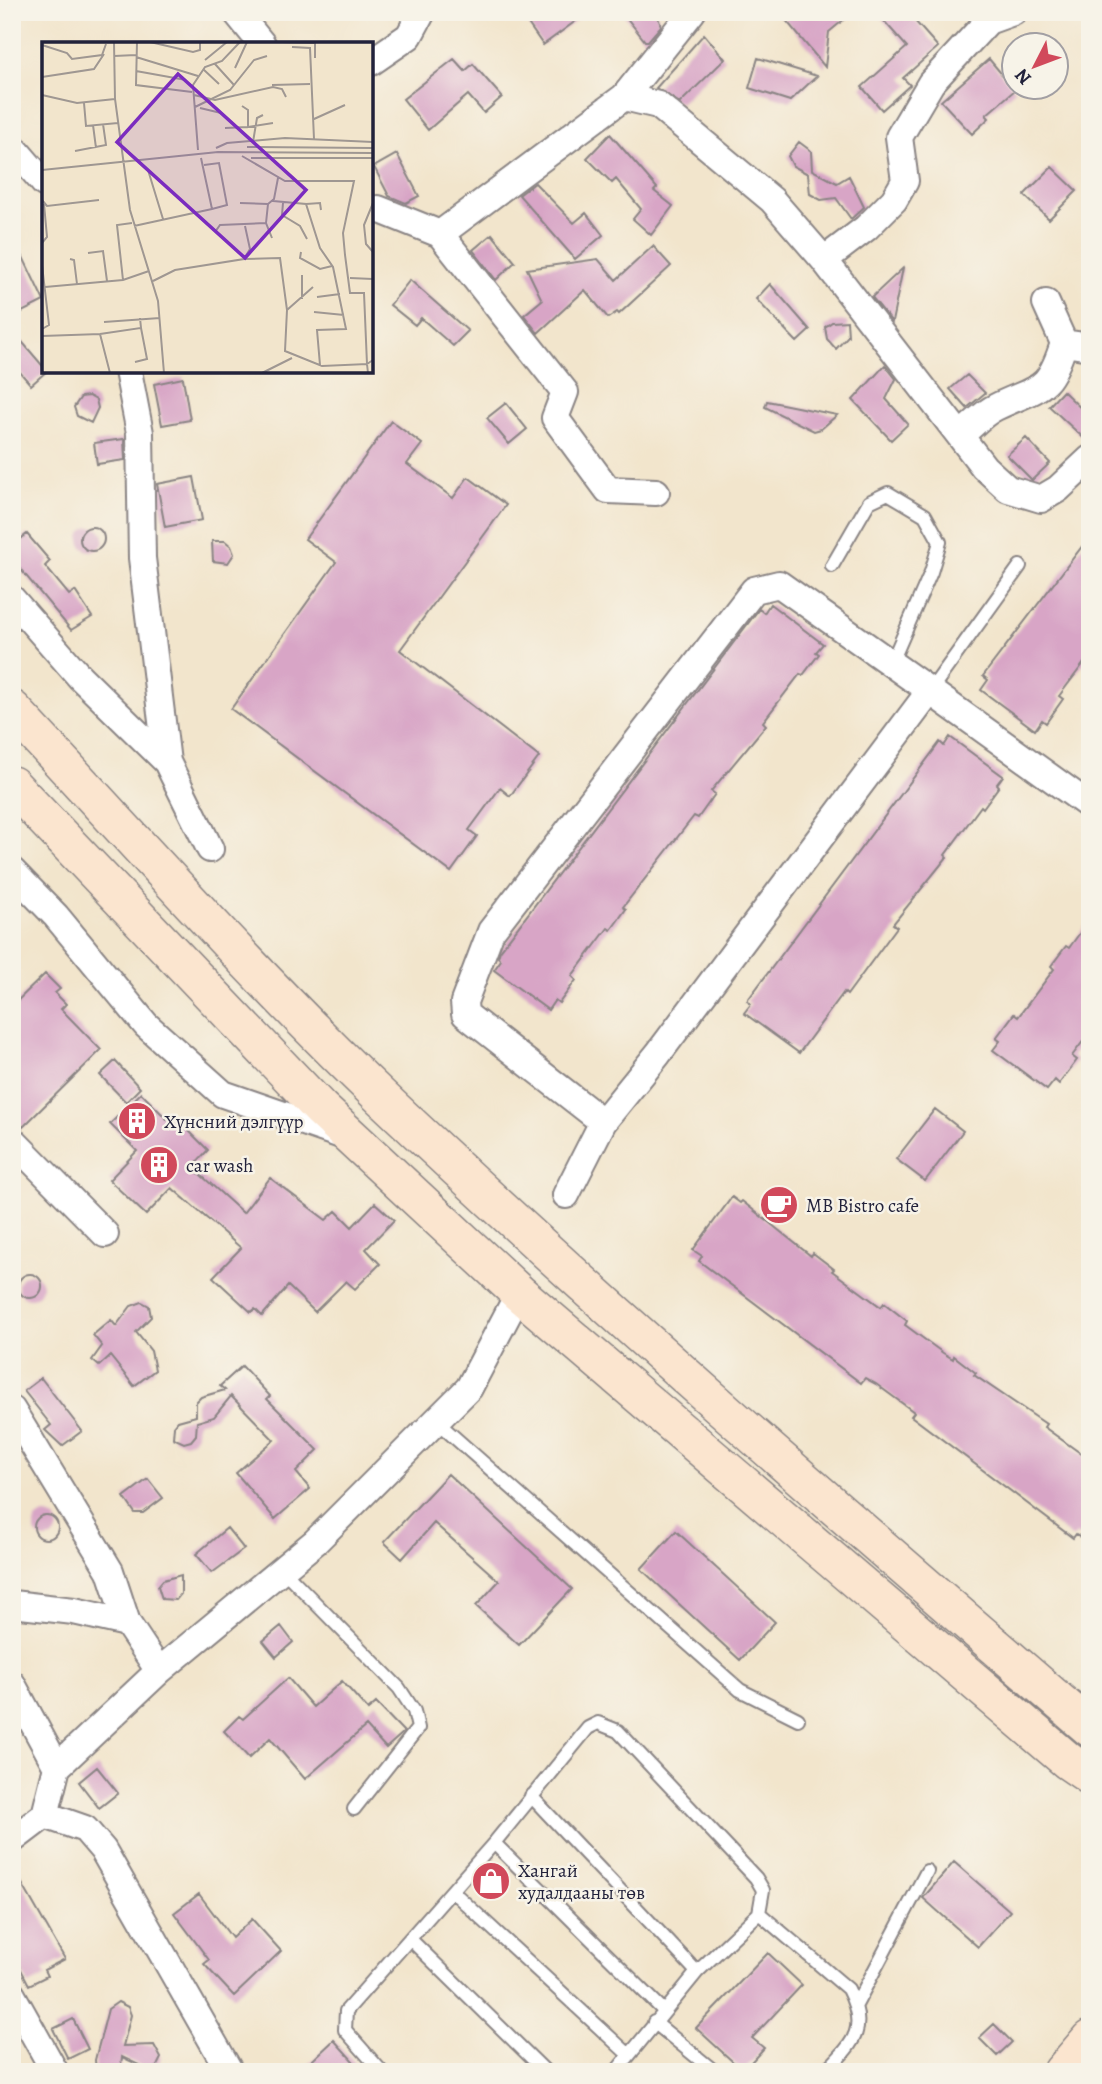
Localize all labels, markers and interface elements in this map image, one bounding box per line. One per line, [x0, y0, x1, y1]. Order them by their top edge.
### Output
north arrow [1000, 32, 1070, 102]
inset map [42, 42, 373, 373]
text: N [1009, 63, 1037, 91]
building icon: Хүнсний дэлгүүр [116, 1100, 158, 1142]
place label: Хүнсний дэлгүүр [164, 1109, 304, 1135]
building icon: car wash [138, 1144, 180, 1186]
place label: car wash [186, 1153, 254, 1179]
cafe icon: MB Bistro cafe [758, 1184, 800, 1226]
place label: MB Bistro cafe [806, 1193, 919, 1219]
place label: Хангай худалдааны төв [518, 1858, 645, 1906]
shop icon: Хангай худалдааны төв [470, 1860, 512, 1902]

